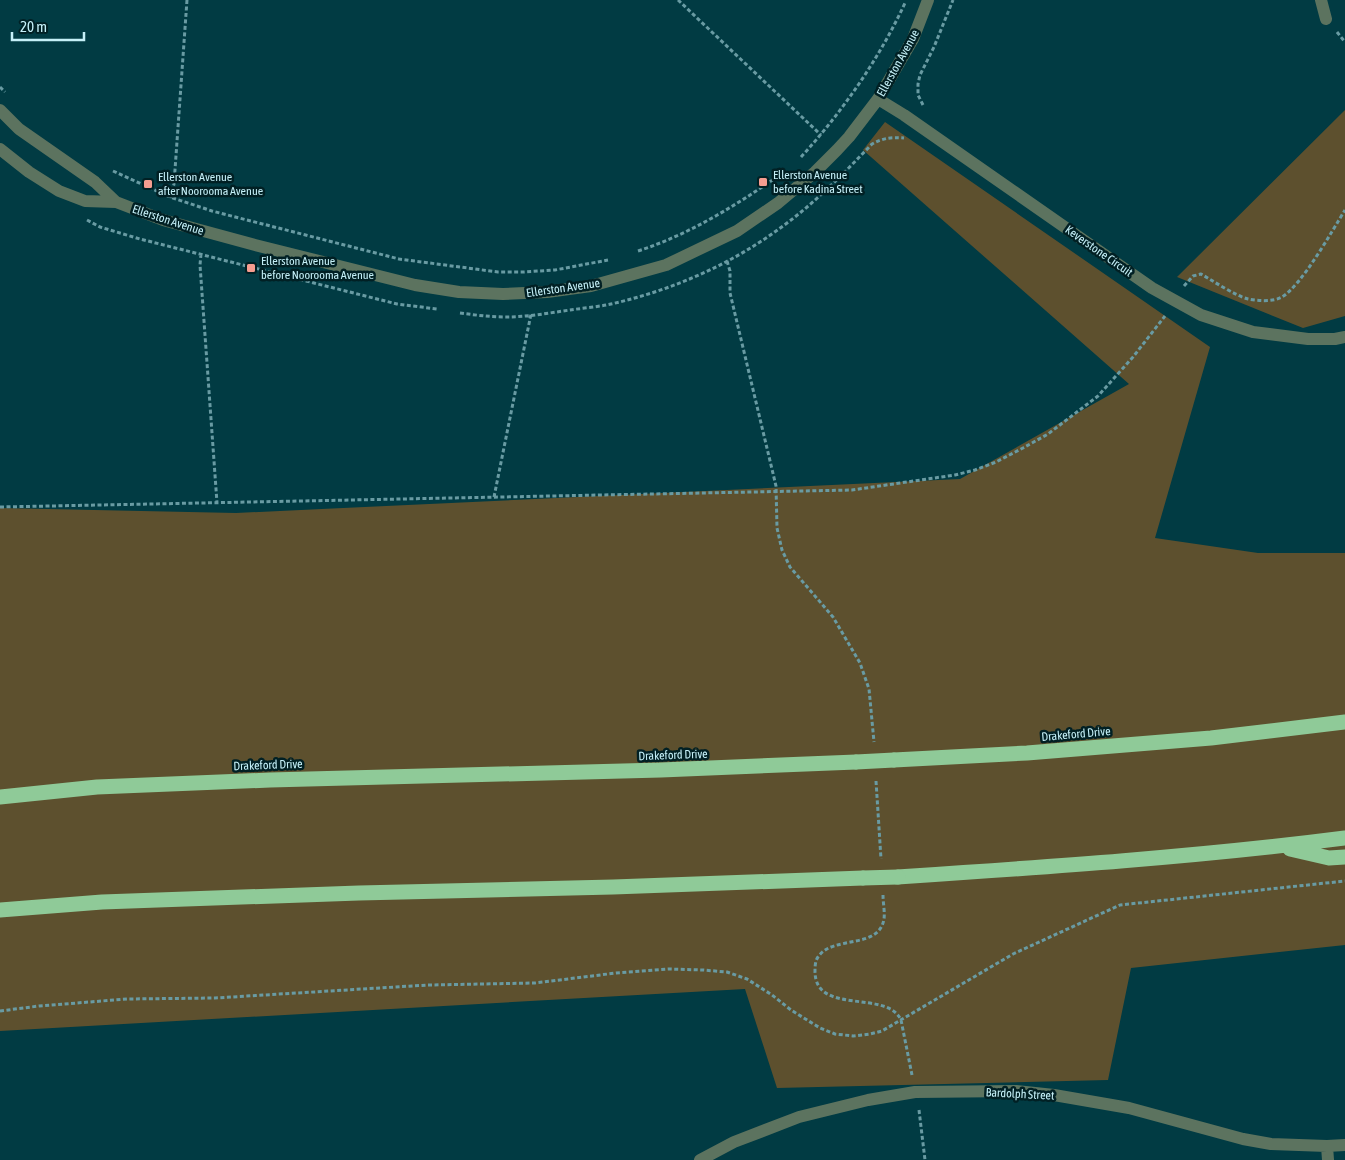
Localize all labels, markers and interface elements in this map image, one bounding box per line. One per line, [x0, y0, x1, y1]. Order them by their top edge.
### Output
scale bar [12, 10, 85, 42]
text: 20 m [20, 18, 47, 35]
street label: Ellerston Avenue [874, 27, 922, 99]
place label: Ellerston Avenue before Kadina Street [773, 168, 863, 196]
place label: Ellerston Avenue after Noorooma Avenue [158, 170, 263, 198]
marker: Ellerston Avenue before Kadina Street [757, 176, 769, 188]
marker: Ellerston Avenue after Noorooma Avenue [142, 178, 154, 190]
street label: Ellerston Avenue [131, 202, 205, 238]
street label: Keverstone Circuit [1063, 223, 1136, 280]
place label: Ellerston Avenue before Noorooma Avenue [261, 254, 374, 282]
marker: Ellerston Avenue before Noorooma Avenue [245, 262, 257, 274]
street label: Ellerston Avenue [525, 276, 601, 300]
street label: Drakeford Drive [1041, 724, 1111, 744]
street label: Drakeford Drive [638, 747, 708, 763]
street label: Drakeford Drive [233, 757, 303, 773]
street label: Bardolph Street [985, 1085, 1055, 1103]

